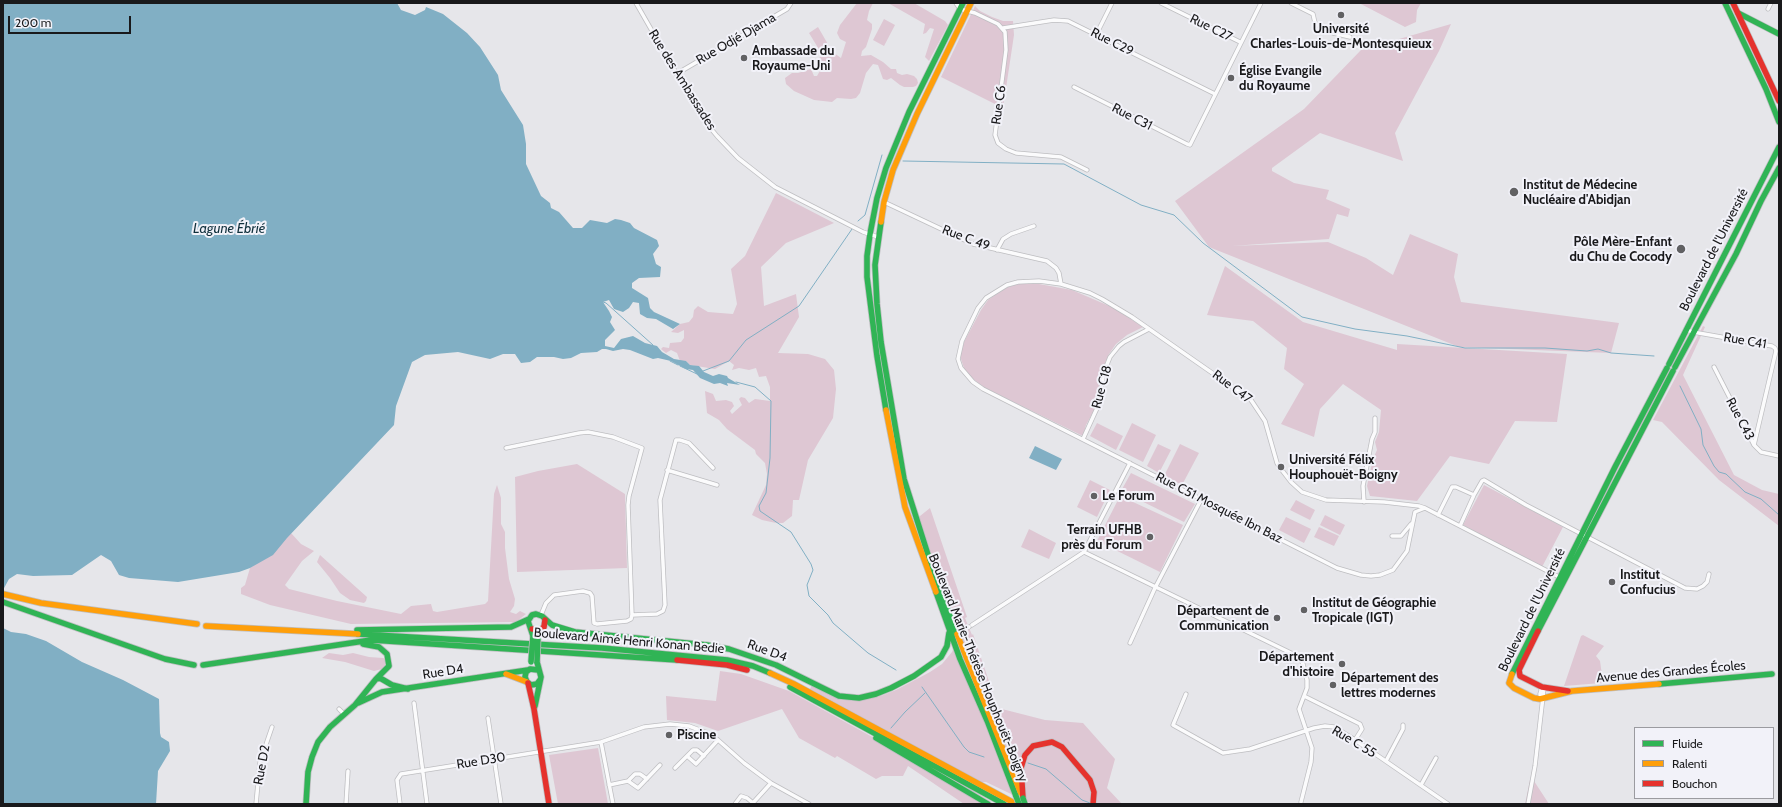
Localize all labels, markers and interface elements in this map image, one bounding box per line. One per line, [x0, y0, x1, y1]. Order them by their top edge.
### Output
scale bar [10, 8, 133, 34]
street label: Rue Odjé Djama [693, 10, 779, 68]
marker: Université Charles-Louis-de-Montesquieux [1336, 10, 1346, 20]
street label: Rue C27 [1187, 11, 1235, 45]
text: 200 m [15, 15, 51, 30]
place label: Université Charles-Louis-de-Montesquieux [1250, 21, 1432, 52]
street label: Rue C29 [1088, 25, 1136, 59]
street label: Rue des Ambassades [645, 27, 719, 133]
place label: Ambassade du Royaume-Uni [752, 43, 834, 74]
marker: Ambassade du Royaume-Uni [739, 53, 749, 63]
place label: Église Evangile du Royaume [1239, 63, 1322, 94]
marker: Église Evangile du Royaume [1226, 73, 1236, 83]
street label: Rue C6 [989, 84, 1009, 126]
street label: Rue C31 [1109, 100, 1155, 134]
place label: Institut de Médecine Nucléaire d'Abidjan [1523, 177, 1637, 208]
marker: Institut de Médecine Nucléaire d'Abidjan [1508, 186, 1520, 198]
street label: Boulevard de l'Université [1676, 186, 1752, 314]
water label: Lagune Ébrié [193, 221, 265, 237]
street label: Rue C 49 [940, 222, 992, 254]
place label: Pôle Mère-Enfant du Chu de Cocody [1569, 234, 1672, 265]
marker: Pôle Mère-Enfant du Chu de Cocody [1675, 243, 1687, 255]
street label: Rue C41 [1722, 330, 1768, 352]
street label: Rue C18 [1089, 364, 1115, 410]
street label: Rue C47 [1209, 367, 1255, 407]
street label: Rue C43 [1722, 395, 1758, 443]
place label: Université Félix Houphouët-Boigny [1289, 452, 1398, 483]
marker: Université Félix Houphouët-Boigny [1276, 462, 1286, 472]
street label: Rue C51 Mosquée Ibn Baz [1153, 469, 1285, 547]
place label: Le Forum [1102, 488, 1155, 504]
marker: Le Forum [1089, 491, 1099, 501]
place label: Terrain UFHB près du Forum [1061, 522, 1142, 553]
marker: Terrain UFHB près du Forum [1145, 532, 1155, 542]
street label: Boulevard de l'Université [1495, 546, 1569, 674]
street label: Boulevard Marie-Thérèse Houphouët-Boigny [925, 552, 1031, 784]
place label: Institut Confucius [1620, 567, 1676, 598]
marker: Institut Confucius [1607, 577, 1617, 587]
place label: Institut de Géographie Tropicale (IGT) [1312, 595, 1436, 626]
place label: Département de Communication [1177, 603, 1269, 634]
marker: Institut de Géographie Tropicale (IGT) [1299, 605, 1309, 615]
marker: Département de Communication [1272, 613, 1282, 623]
street label: Boulevard Aimé Henri Konan Bedie [533, 625, 725, 657]
street label: Rue D4 [745, 637, 789, 665]
place label: Département d'histoire [1259, 649, 1334, 680]
street label: Avenue des Grandes Écoles [1596, 658, 1746, 686]
marker: Département d'histoire [1337, 659, 1347, 669]
street label: Rue D4 [422, 661, 464, 683]
place label: Département des lettres modernes [1341, 670, 1438, 701]
marker: Département des lettres modernes [1328, 680, 1338, 690]
street label: Rue C 55 [1329, 723, 1379, 761]
place label: Piscine [677, 727, 716, 743]
legend [1634, 727, 1774, 799]
marker: Piscine [664, 730, 674, 740]
text: Fluide [1672, 736, 1703, 751]
street label: Rue D2 [250, 744, 274, 786]
street label: Rue D30 [455, 749, 507, 773]
text: Ralenti [1672, 756, 1707, 771]
text: Bouchon [1672, 776, 1717, 791]

